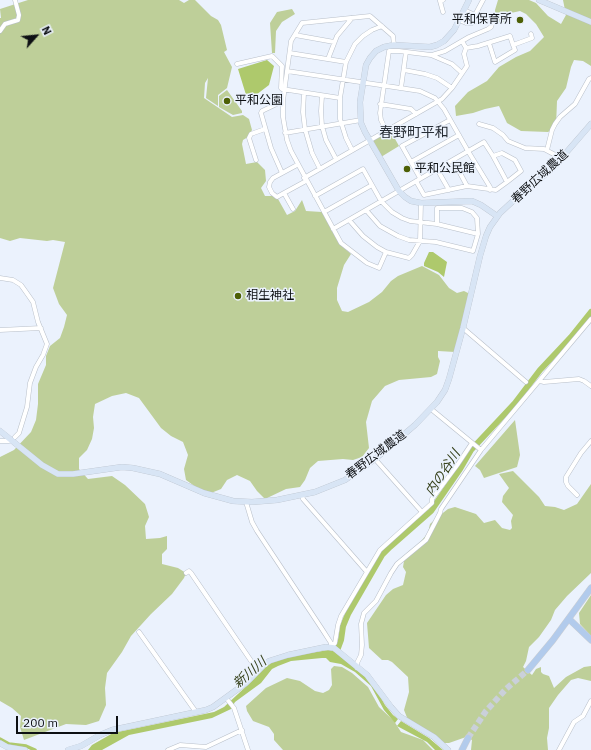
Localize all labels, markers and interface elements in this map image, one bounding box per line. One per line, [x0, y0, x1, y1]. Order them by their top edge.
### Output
place label: 平和保育所 [452, 13, 512, 27]
marker: 平和保育所 [515, 15, 525, 25]
north arrow [16, 16, 56, 56]
text: N [39, 24, 55, 37]
place label: 平和公園 [235, 94, 283, 108]
marker: 平和公園 [222, 96, 232, 106]
district label: 春野町平和 [379, 125, 449, 141]
street label: 春野広域農道 [509, 147, 571, 207]
place label: 平和公民館 [415, 162, 475, 176]
marker: 平和公民館 [402, 164, 412, 174]
place label: 相生神社 [246, 289, 294, 303]
marker: 相生神社 [233, 291, 243, 301]
street label: 春野広域農道 [343, 428, 409, 482]
water label: 内の谷川 [422, 447, 464, 499]
water label: 新川川 [230, 654, 270, 692]
scale bar [18, 708, 120, 734]
text: 200 m [23, 715, 58, 730]

